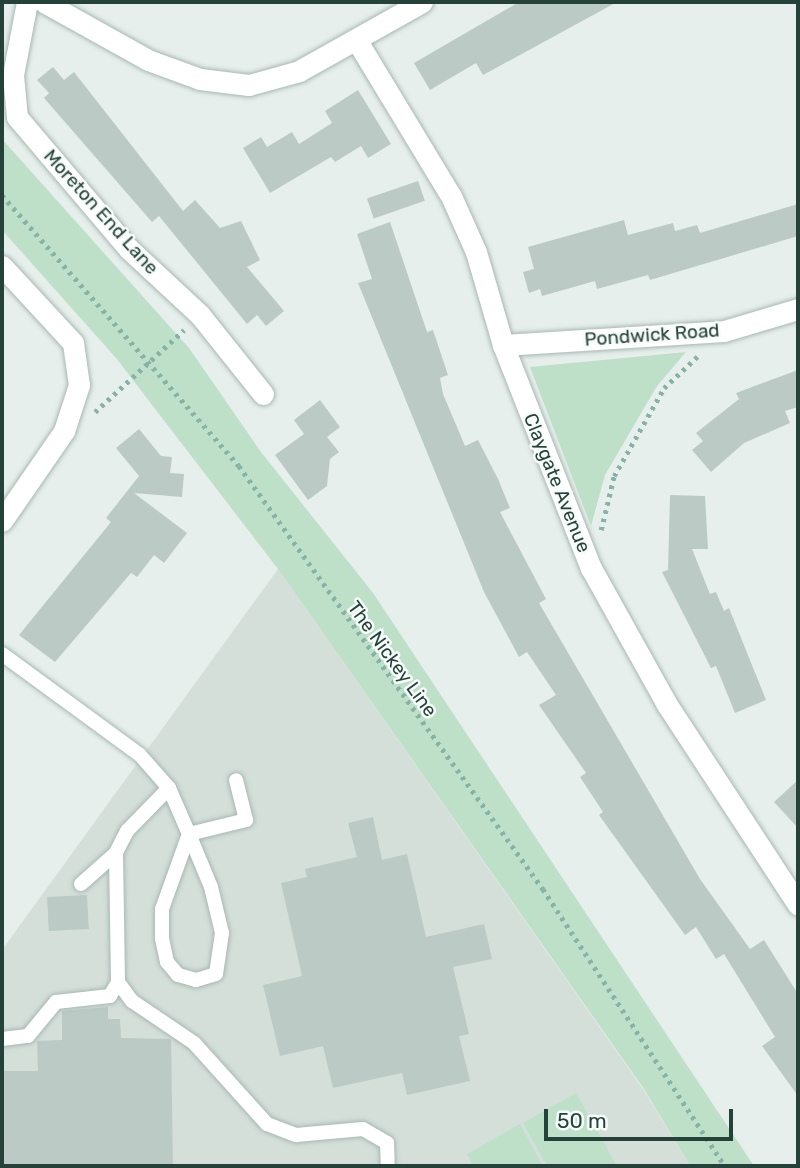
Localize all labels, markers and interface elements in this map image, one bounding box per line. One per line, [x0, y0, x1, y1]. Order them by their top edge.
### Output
street label: Moreton End Lane [39, 145, 163, 279]
street label: Pondwick Road [584, 319, 720, 351]
street label: Claygate Avenue [519, 410, 595, 556]
street label: The Nickey Line [342, 596, 442, 722]
scale bar [548, 1094, 737, 1138]
text: 50 m [557, 1108, 607, 1133]

